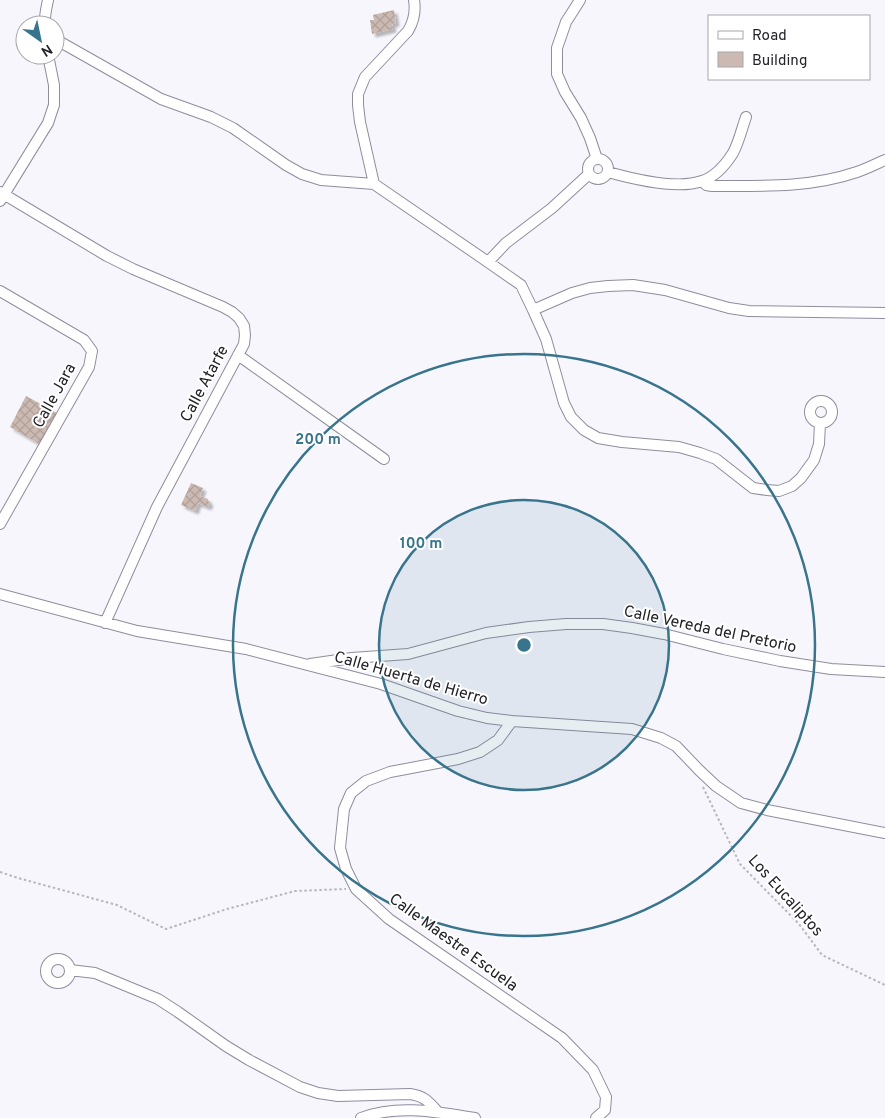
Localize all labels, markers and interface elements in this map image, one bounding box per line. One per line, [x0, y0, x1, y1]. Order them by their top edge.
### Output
north arrow [15, 15, 65, 65]
legend [708, 15, 870, 80]
text: Road [752, 27, 787, 46]
text: N [37, 40, 55, 60]
text: Building [752, 52, 807, 71]
street label: Calle Atarfe [176, 342, 234, 426]
street label: Calle Jara [29, 360, 81, 432]
text: 200 m [295, 431, 341, 450]
text: 100 m [400, 535, 442, 554]
street label: Calle Vereda del Pretorio [622, 602, 798, 658]
centre of rings [515, 636, 533, 654]
street label: Calle Huerta de Hierro [332, 647, 490, 711]
street label: Los Eucaliptos [743, 851, 827, 941]
street label: Calle Maestre Escuela [385, 889, 521, 997]

